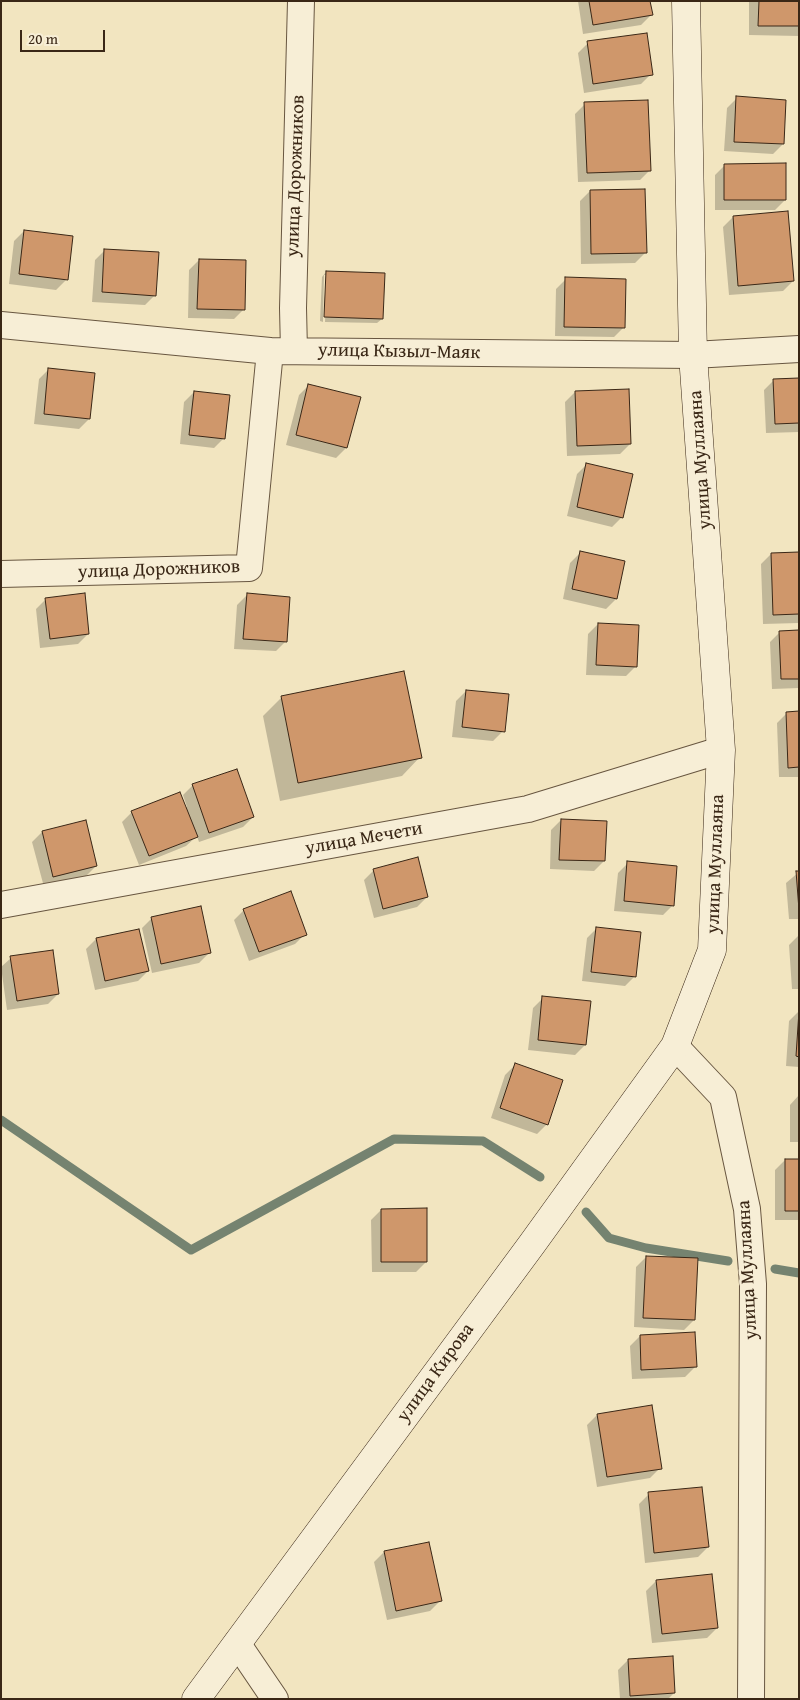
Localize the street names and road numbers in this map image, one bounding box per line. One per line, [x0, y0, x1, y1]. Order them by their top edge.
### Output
street label: улица Дорожников [282, 94, 310, 258]
street label: улица Кызыл-Маяк [318, 339, 480, 365]
street label: улица Муллаяна [685, 390, 717, 530]
street label: улица Дорожников [77, 556, 241, 584]
street label: улица Муллаяна [702, 794, 730, 934]
street label: улица Мечети [303, 817, 425, 861]
street label: улица Муллаяна [733, 1200, 763, 1340]
street label: улица Кирова [392, 1319, 480, 1427]

